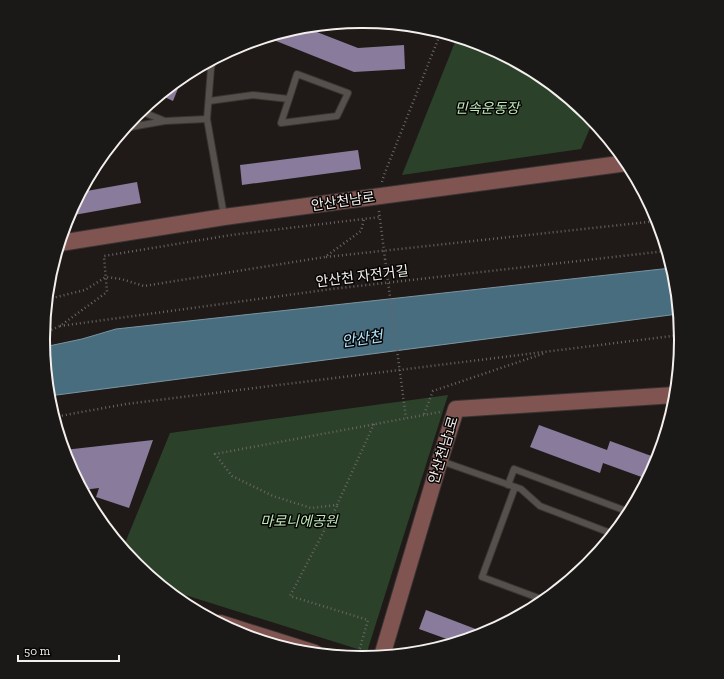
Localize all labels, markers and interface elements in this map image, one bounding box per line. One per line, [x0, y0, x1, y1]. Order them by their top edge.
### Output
park label: 민속운동장 [455, 100, 521, 117]
street label: 안산천남로 [310, 189, 376, 214]
street label: 안산천 자전거길 [315, 262, 409, 291]
water label: 안산천 [340, 327, 386, 351]
street label: 안산천남1로 [425, 414, 462, 486]
park label: 마로니에공원 [260, 513, 339, 530]
scale bar [18, 637, 119, 663]
text: 50 m [24, 644, 51, 658]

